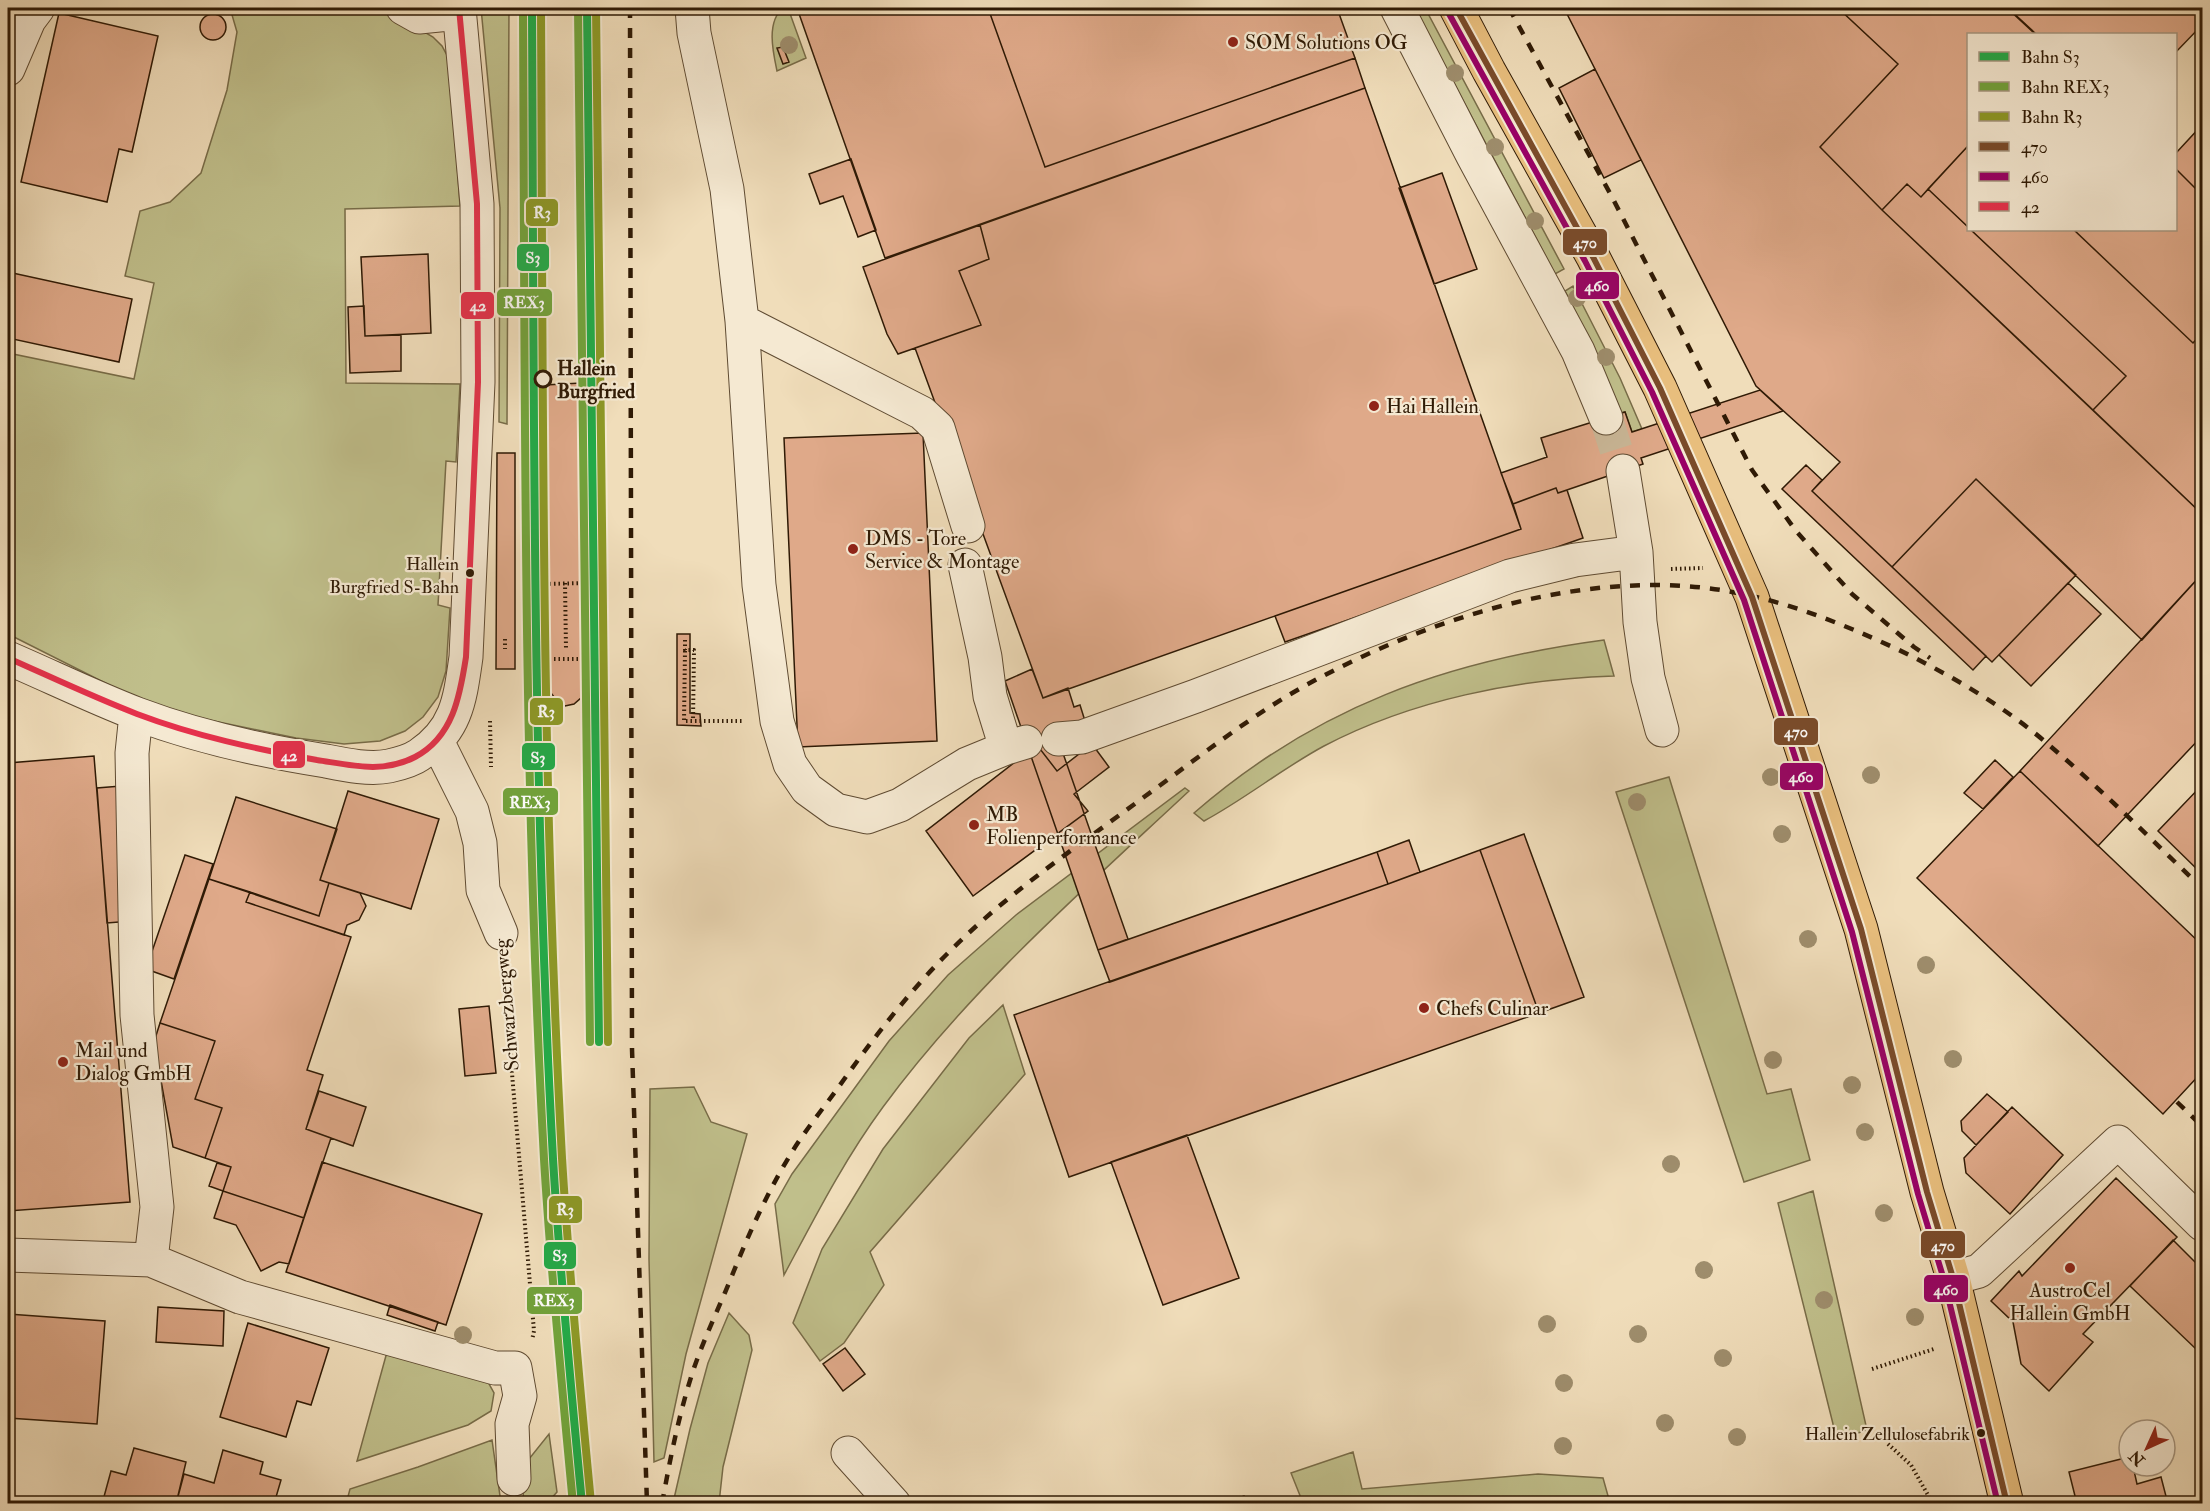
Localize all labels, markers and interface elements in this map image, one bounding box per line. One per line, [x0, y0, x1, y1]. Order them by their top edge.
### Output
place label: SOM Solutions OG [1245, 30, 1408, 55]
legend [1967, 33, 2177, 231]
marker: SOM Solutions OG [1226, 35, 1240, 49]
text: Bahn S3 [2021, 46, 2080, 69]
text: Bahn REX3 [2021, 76, 2109, 99]
text: Bahn R3 [2021, 106, 2083, 129]
text: 470 [2021, 136, 2048, 159]
text: 460 [2021, 166, 2049, 189]
text: 42 [2021, 196, 2040, 219]
line badge: R3 [525, 198, 559, 227]
text: R3 [533, 203, 551, 223]
line badge: 470 [1562, 228, 1608, 256]
text: 470 [1572, 233, 1597, 253]
line badge: S3 [516, 243, 550, 272]
text: S3 [525, 248, 541, 268]
line badge: 460 [1575, 271, 1620, 300]
text: 460 [1584, 276, 1609, 296]
line badge: REX3 [496, 288, 553, 317]
line badge: 42 [460, 291, 495, 320]
text: REX3 [503, 293, 545, 313]
text: 42 [469, 296, 486, 316]
place label: Hallein Burgfried [557, 356, 635, 405]
marker: Hallein Burgfried [534, 370, 552, 388]
place label: Hai Hallein [1386, 394, 1479, 419]
marker: Hai Hallein [1367, 399, 1381, 413]
place label: DMS - Tore Service & Montage [865, 526, 1019, 574]
marker: DMS - Tore Service & Montage [846, 542, 860, 556]
place label: Hallein Burgfried S-Bahn [329, 553, 459, 599]
marker: Hallein Burgfried S-Bahn [464, 567, 476, 579]
line badge: R3 [529, 697, 564, 726]
text: R3 [537, 702, 555, 722]
line badge: 470 [1773, 717, 1819, 746]
text: 470 [1783, 722, 1808, 742]
line badge: 42 [272, 740, 306, 769]
line badge: S3 [521, 742, 556, 771]
text: 42 [280, 746, 297, 766]
text: S3 [530, 748, 546, 768]
line badge: 460 [1779, 762, 1824, 791]
text: 460 [1788, 767, 1813, 787]
line badge: REX3 [502, 787, 559, 816]
text: REX3 [509, 793, 551, 813]
place label: MB Folienperformance [986, 802, 1136, 851]
marker: MB Folienperformance [967, 818, 981, 832]
street label: Schwarzbergweg [488, 937, 525, 1072]
place label: Chefs Culinar [1436, 996, 1549, 1021]
marker: Chefs Culinar [1417, 1001, 1431, 1015]
place label: Mail und Dialog GmbH [75, 1038, 192, 1086]
marker: Mail und Dialog GmbH [56, 1055, 70, 1069]
line badge: R3 [548, 1195, 583, 1224]
text: R3 [556, 1200, 574, 1220]
line badge: 470 [1920, 1230, 1966, 1259]
text: 470 [1930, 1236, 1955, 1256]
line badge: S3 [543, 1241, 577, 1270]
text: S3 [552, 1246, 568, 1266]
marker: AustroCel Hallein GmbH [2063, 1261, 2077, 1275]
line badge: 460 [1923, 1274, 1969, 1303]
place label: AustroCel Hallein GmbH [2009, 1278, 2131, 1326]
text: 460 [1933, 1280, 1958, 1300]
line badge: REX3 [526, 1286, 583, 1315]
text: REX3 [533, 1291, 575, 1311]
north arrow [2117, 1418, 2177, 1478]
place label: Hallein Zellulosefabrik [1805, 1423, 1970, 1446]
marker: Hallein Zellulosefabrik [1975, 1427, 1987, 1439]
text: N [2124, 1445, 2150, 1471]

